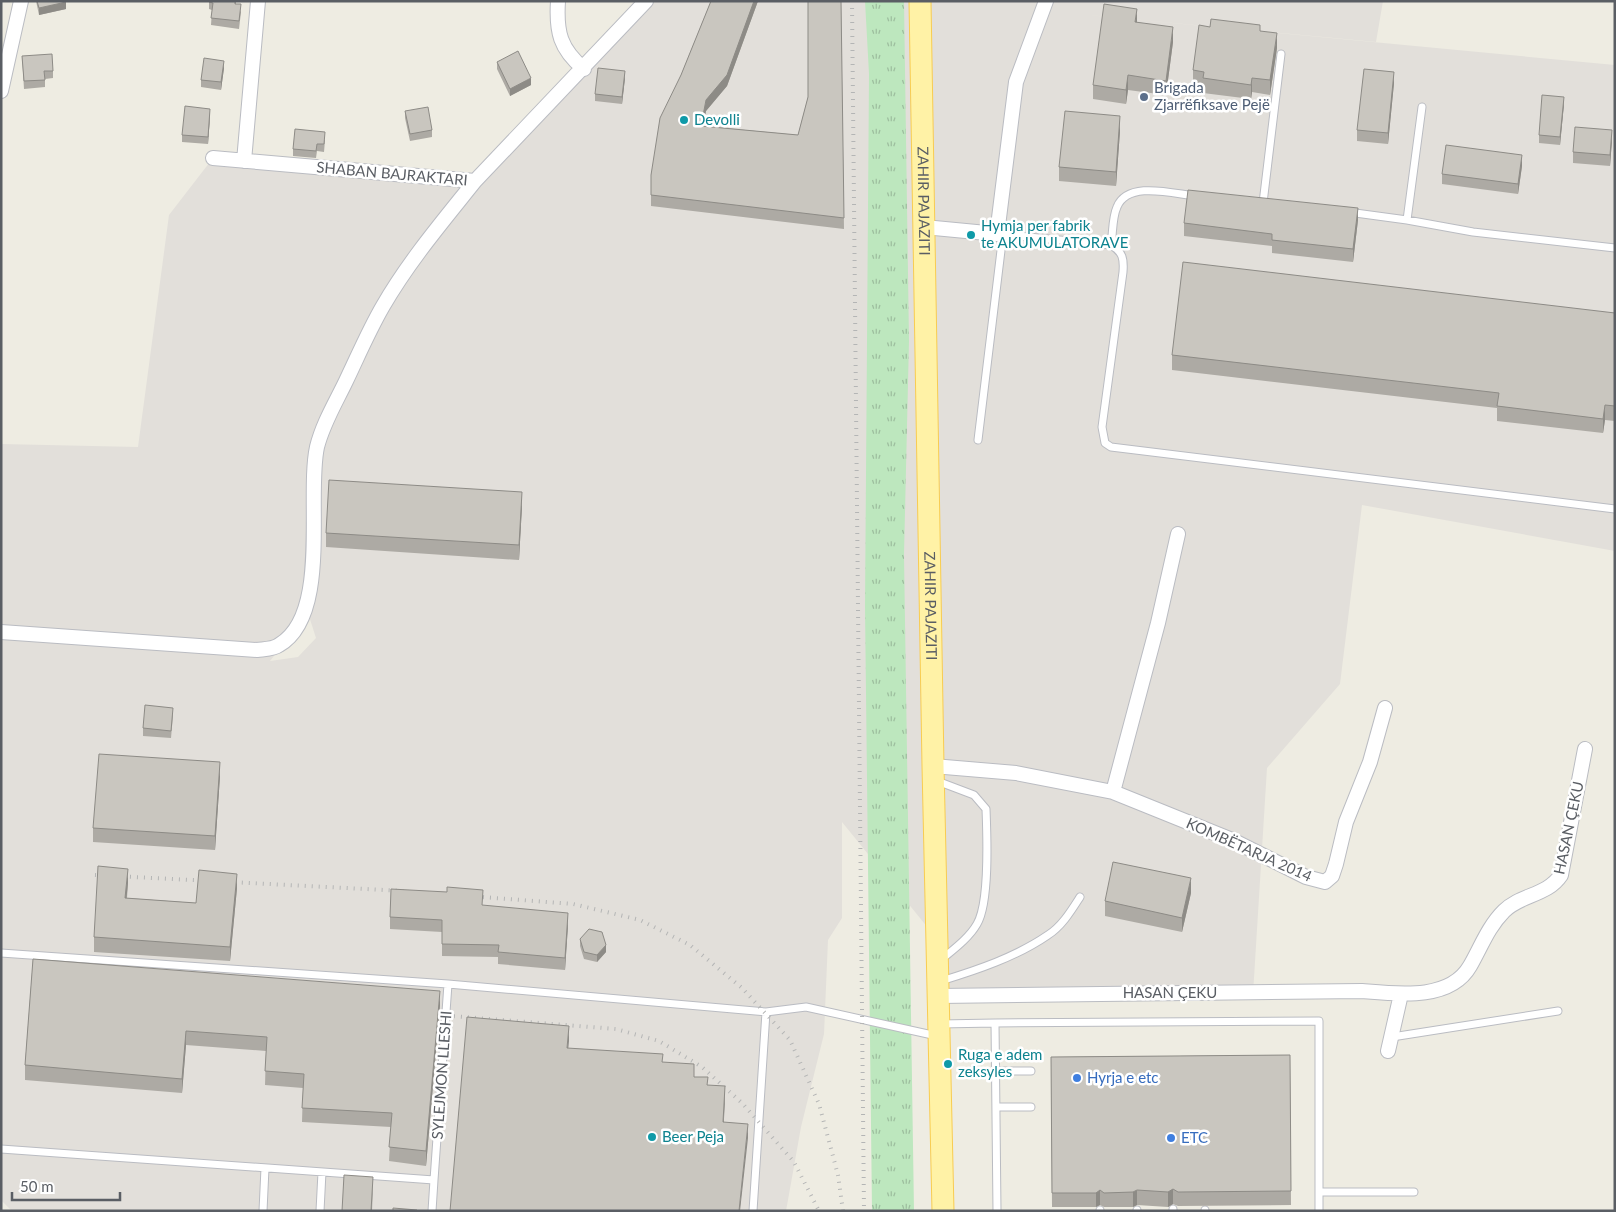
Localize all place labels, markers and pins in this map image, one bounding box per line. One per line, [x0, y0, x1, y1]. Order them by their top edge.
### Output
place label: Brigada Zjarrëfiksave Pejë [1154, 78, 1270, 113]
marker: Brigada Zjarrëfiksave Pejë [1138, 91, 1150, 103]
place label: Devolli [694, 110, 740, 128]
marker: Devolli [678, 114, 690, 126]
place label: Hymja per fabrik te AKUMULATORAVE [981, 216, 1128, 251]
marker: Hymja per fabrik te AKUMULATORAVE [965, 229, 977, 241]
place label: Ruga e adem zeksyles [958, 1045, 1042, 1080]
marker: Ruga e adem zeksyles [942, 1058, 954, 1070]
place label: Hyrja e etc [1087, 1068, 1159, 1086]
marker: Hyrja e etc [1071, 1072, 1083, 1084]
place label: Beer Peja [662, 1127, 724, 1145]
place label: ETC [1181, 1128, 1208, 1146]
marker: Beer Peja [646, 1131, 658, 1143]
marker: ETC [1165, 1132, 1177, 1144]

